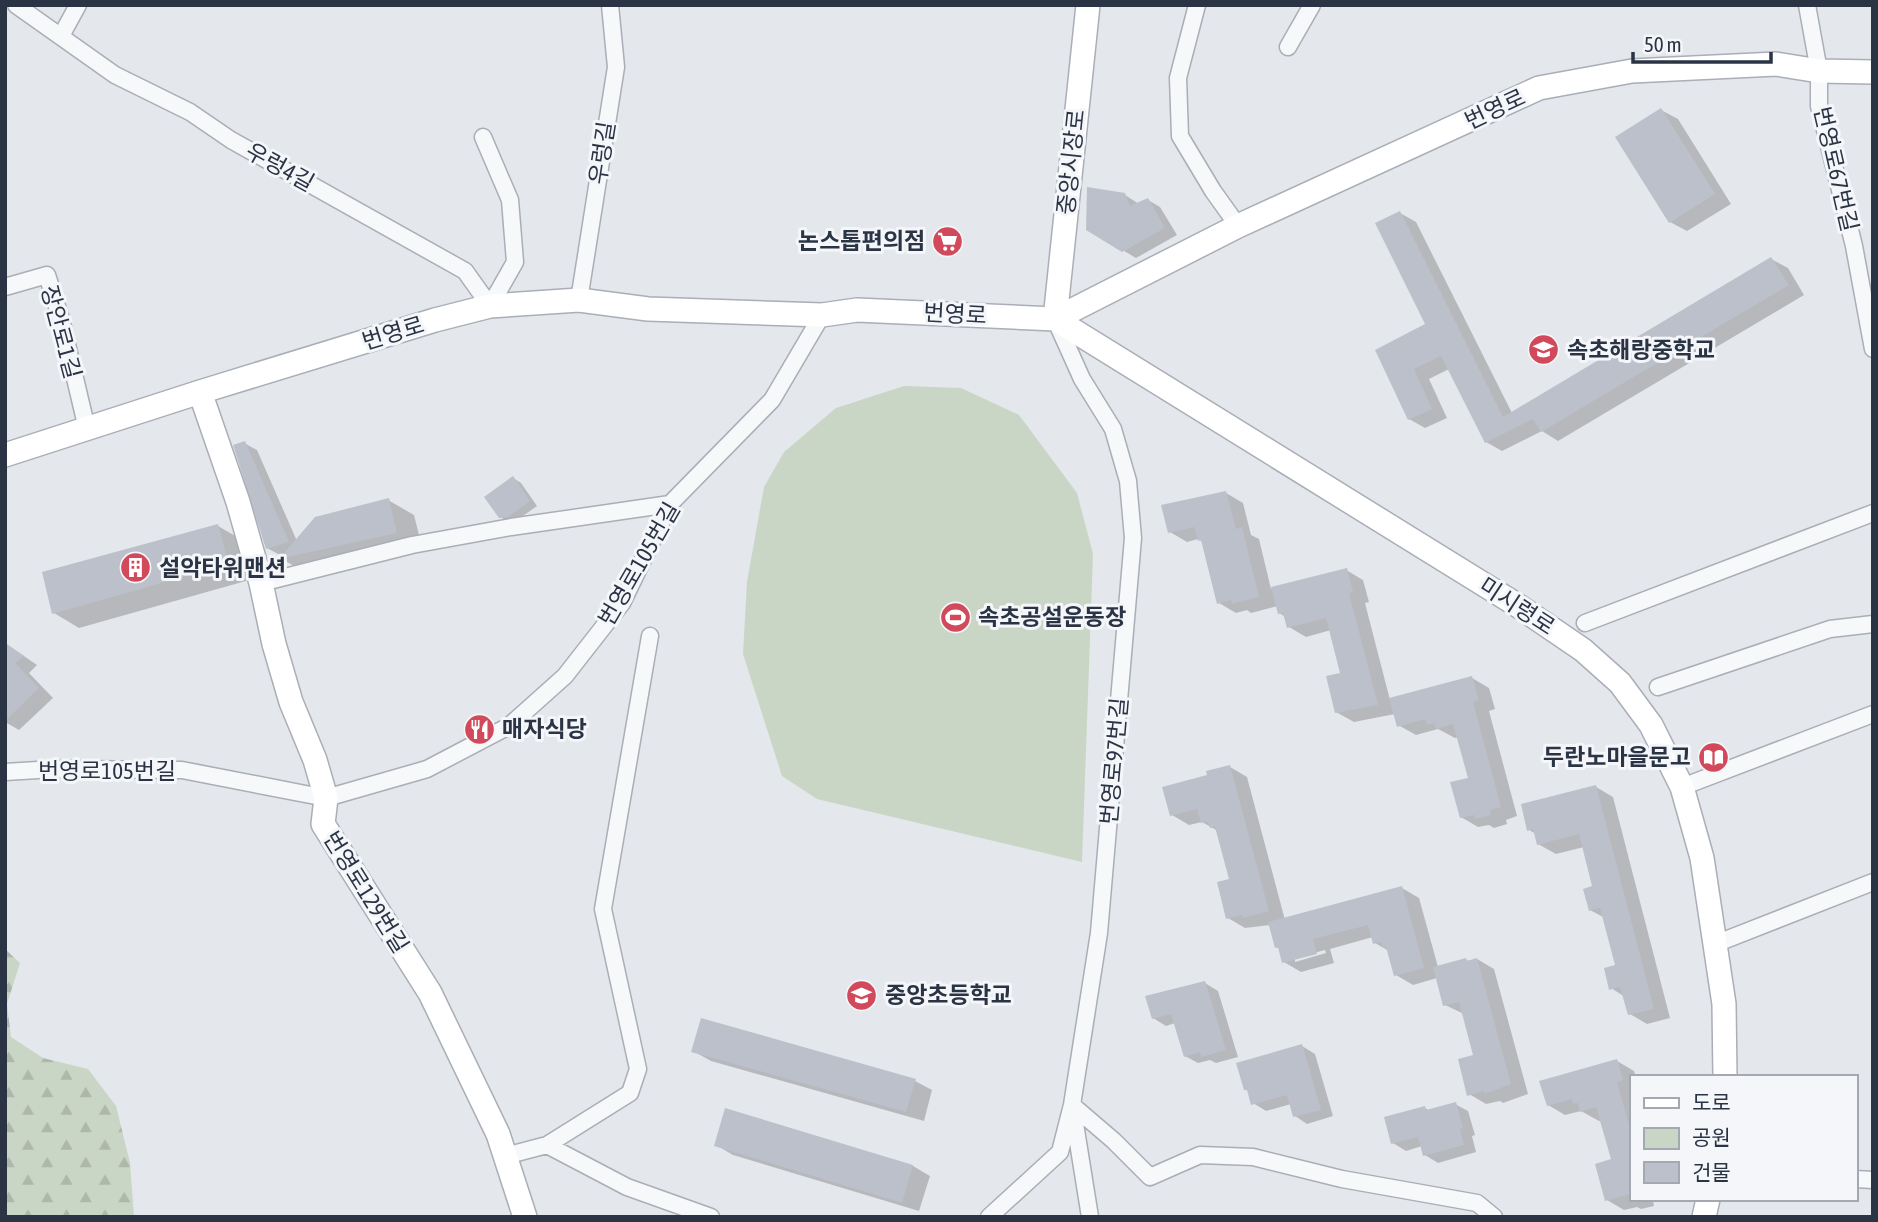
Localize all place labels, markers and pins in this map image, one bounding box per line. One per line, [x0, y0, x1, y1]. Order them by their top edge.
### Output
supermarket icon: 논스톱편의점 [931, 224, 965, 258]
place label: 논스톱편의점 [798, 228, 925, 254]
school or university icon: 속초해랑중학교 [1527, 333, 1561, 367]
place label: 속초해랑중학교 [1567, 337, 1715, 363]
building icon: 설악타워맨션 [119, 551, 153, 585]
place label: 설악타워맨션 [159, 555, 286, 581]
sports icon: 속초공설운동장 [938, 600, 972, 634]
place label: 속초공설운동장 [978, 604, 1126, 630]
restaurant icon: 매자식당 [462, 712, 496, 746]
place label: 매자식당 [502, 716, 587, 742]
library icon: 두란노마을문고 [1697, 740, 1731, 774]
place label: 두란노마을문고 [1543, 744, 1691, 770]
school or university icon: 중앙초등학교 [845, 978, 879, 1012]
place label: 중앙초등학교 [885, 982, 1012, 1008]

